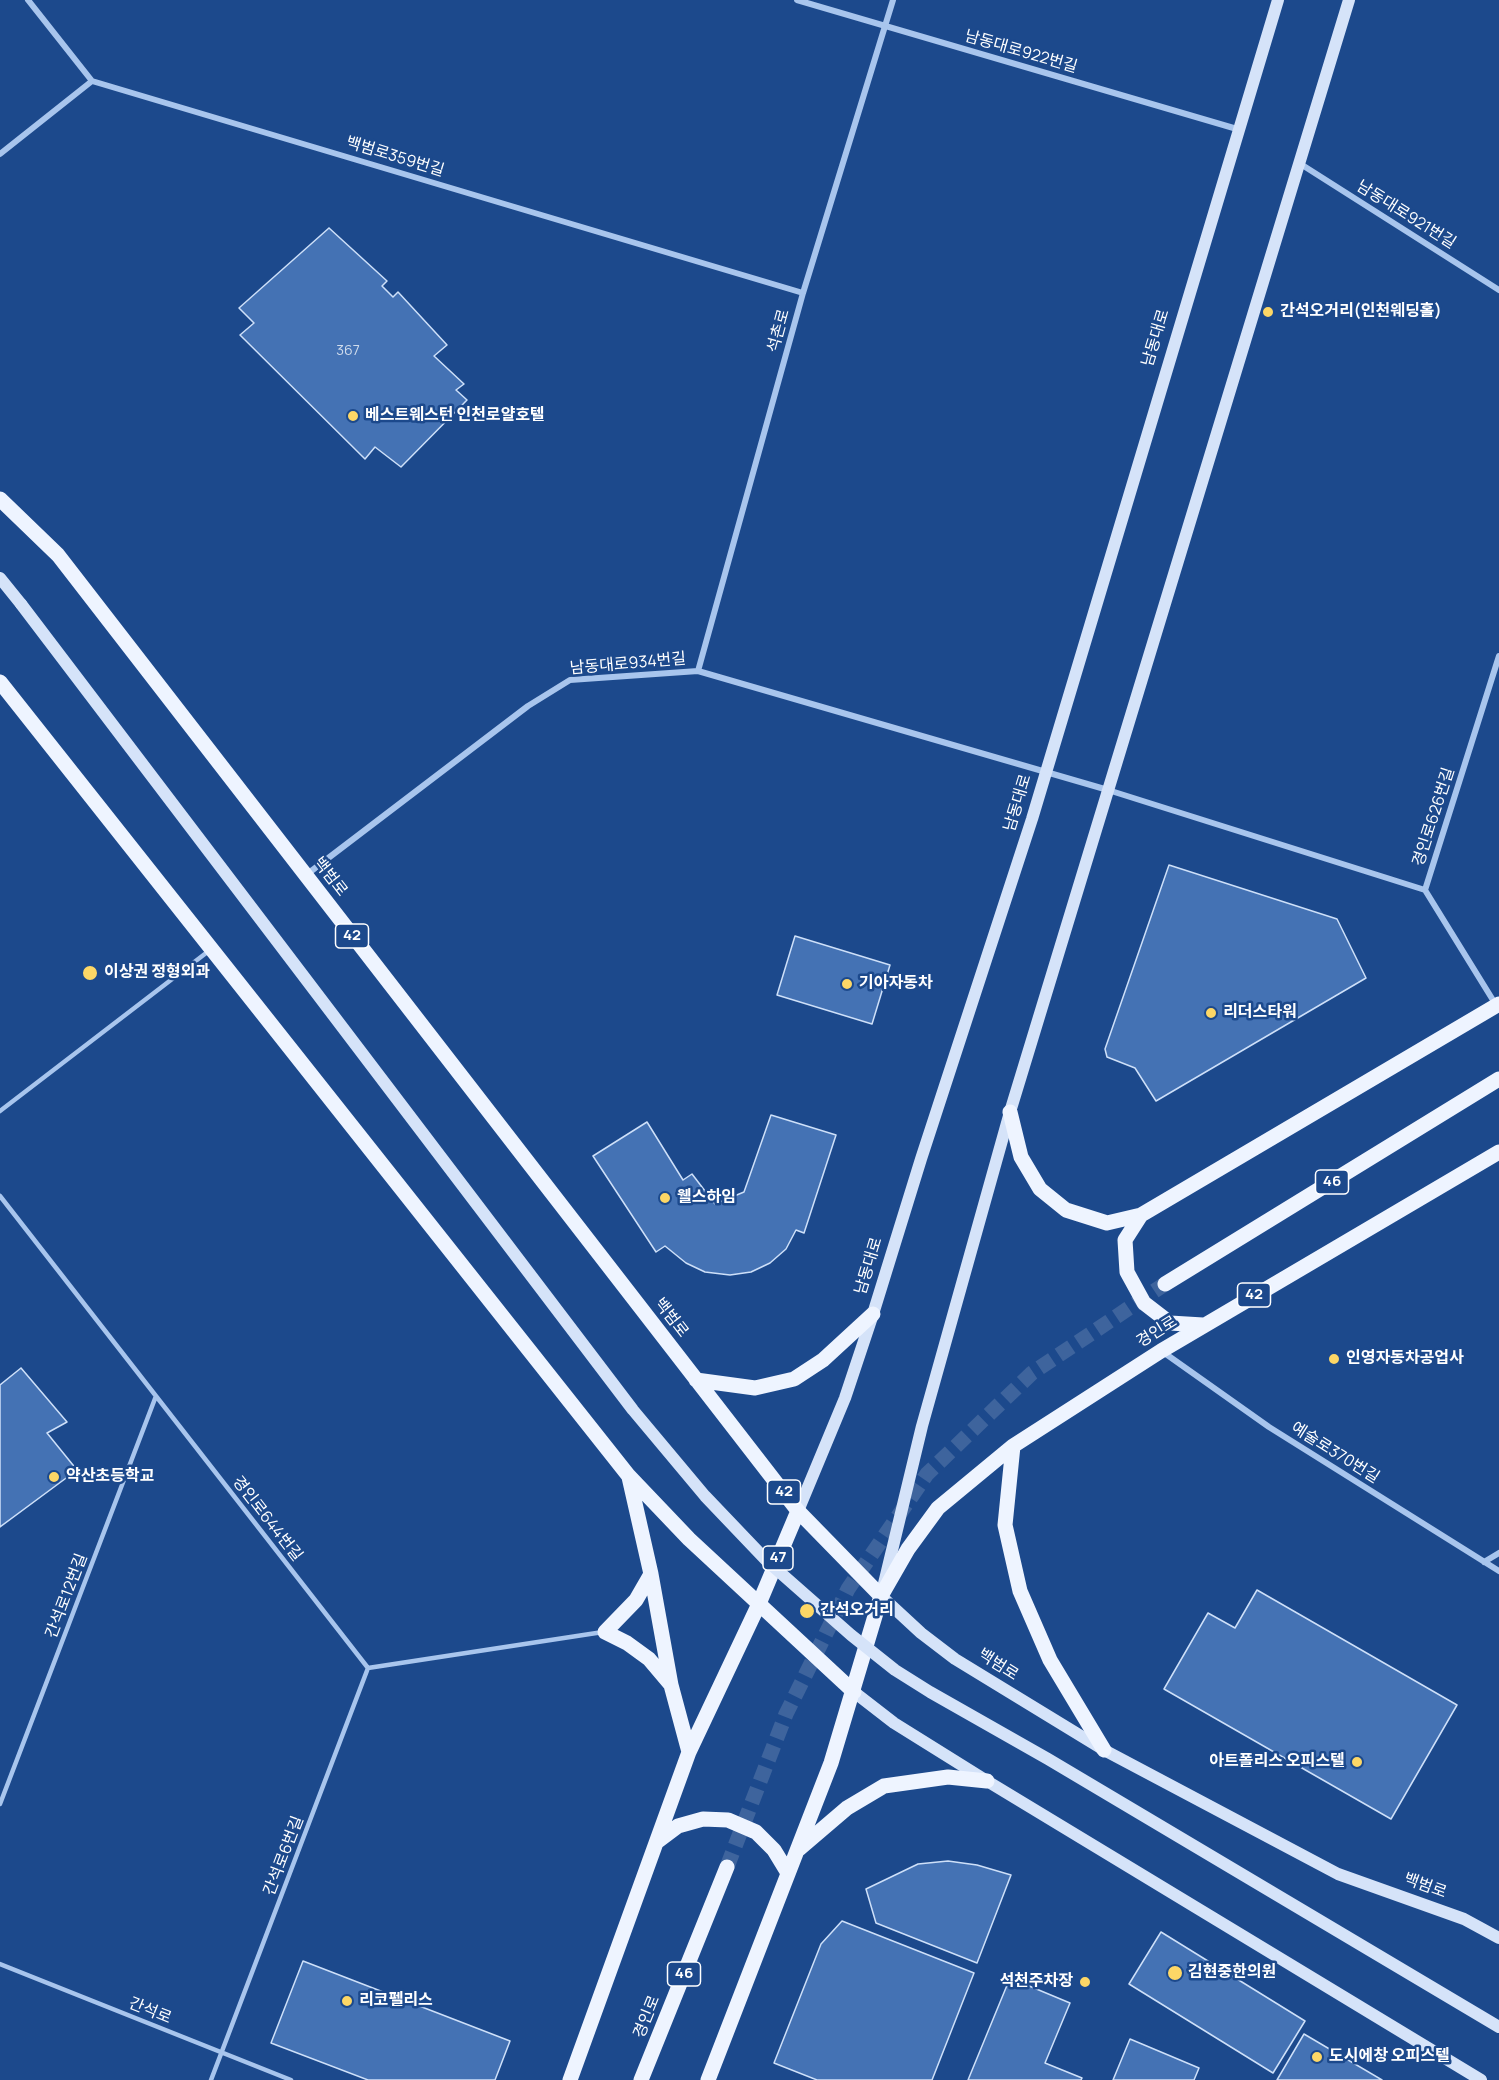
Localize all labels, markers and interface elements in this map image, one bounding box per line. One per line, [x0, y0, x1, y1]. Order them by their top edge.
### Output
street label: 남동대로922번길 [962, 27, 1080, 77]
street label: 백범로359번길 [344, 133, 446, 181]
street label: 남동대로921번길 [1353, 177, 1459, 253]
place label: 간석오거리(인천웨딩홀) [1280, 302, 1442, 322]
marker: 간석오거리(인천웨딩홀) [1261, 305, 1275, 319]
street label: 석촌로 [764, 307, 794, 355]
street label: 남동대로 [1138, 307, 1174, 369]
house number: 367 [336, 343, 360, 359]
place label: 베스트웨스턴 인천로얄호텔 [365, 406, 545, 426]
marker: 베스트웨스턴 인천로얄호텔 [346, 409, 360, 423]
street label: 남동대로934번길 [569, 649, 687, 679]
street label: 경인로626번길 [1409, 765, 1459, 869]
street label: 남동대로 [1000, 772, 1036, 834]
street label: 백범로 [309, 854, 351, 900]
road number: 42 [336, 924, 368, 948]
place label: 이상권 정형외과 [104, 963, 210, 983]
marker: 이상권 정형외과 [81, 964, 99, 982]
place label: 기아자동차 [859, 974, 933, 994]
marker: 기아자동차 [840, 977, 854, 991]
place label: 리더스타워 [1223, 1003, 1297, 1023]
marker: 리더스타워 [1204, 1006, 1218, 1020]
road number: 46 [1316, 1170, 1348, 1194]
place label: 웰스하임 [677, 1188, 736, 1208]
marker: 웰스하임 [658, 1191, 672, 1205]
street label: 남동대로 [851, 1235, 887, 1297]
road number: 42 [1238, 1283, 1270, 1307]
street label: 백범로 [650, 1295, 692, 1341]
street label: 경인로 [1133, 1312, 1181, 1352]
place label: 인영자동차공업사 [1346, 1349, 1464, 1369]
marker: 인영자동차공업사 [1327, 1352, 1341, 1366]
street label: 예술로370번길 [1287, 1418, 1383, 1488]
place label: 약산초등학교 [66, 1467, 154, 1487]
marker: 약산초등학교 [47, 1470, 61, 1484]
street label: 경인로644번길 [228, 1473, 306, 1565]
road number: 42 [768, 1480, 800, 1504]
road number: 47 [763, 1546, 793, 1570]
street label: 간석로12번길 [42, 1551, 92, 1641]
place label: 간석오거리 [820, 1601, 894, 1621]
marker: 간석오거리 [798, 1602, 816, 1620]
street label: 백범로 [974, 1645, 1022, 1685]
place label: 아트폴리스 오피스텔 [1209, 1752, 1345, 1772]
marker: 아트폴리스 오피스텔 [1350, 1755, 1364, 1769]
street label: 간석로6번길 [260, 1814, 308, 1898]
street label: 백범로 [1401, 1869, 1449, 1903]
road number: 46 [668, 1962, 700, 1986]
place label: 김현중한의원 [1188, 1963, 1276, 1983]
marker: 김현중한의원 [1166, 1964, 1184, 1982]
place label: 석천주차장 [999, 1972, 1073, 1992]
marker: 석천주차장 [1078, 1975, 1092, 1989]
place label: 리코펠리스 [359, 1991, 433, 2011]
street label: 경인로 [630, 1993, 664, 2041]
street label: 간석로 [126, 1994, 174, 2028]
marker: 리코펠리스 [340, 1994, 354, 2008]
place label: 도시에창 오피스텔 [1329, 2047, 1450, 2067]
marker: 도시에창 오피스텔 [1310, 2050, 1324, 2064]

